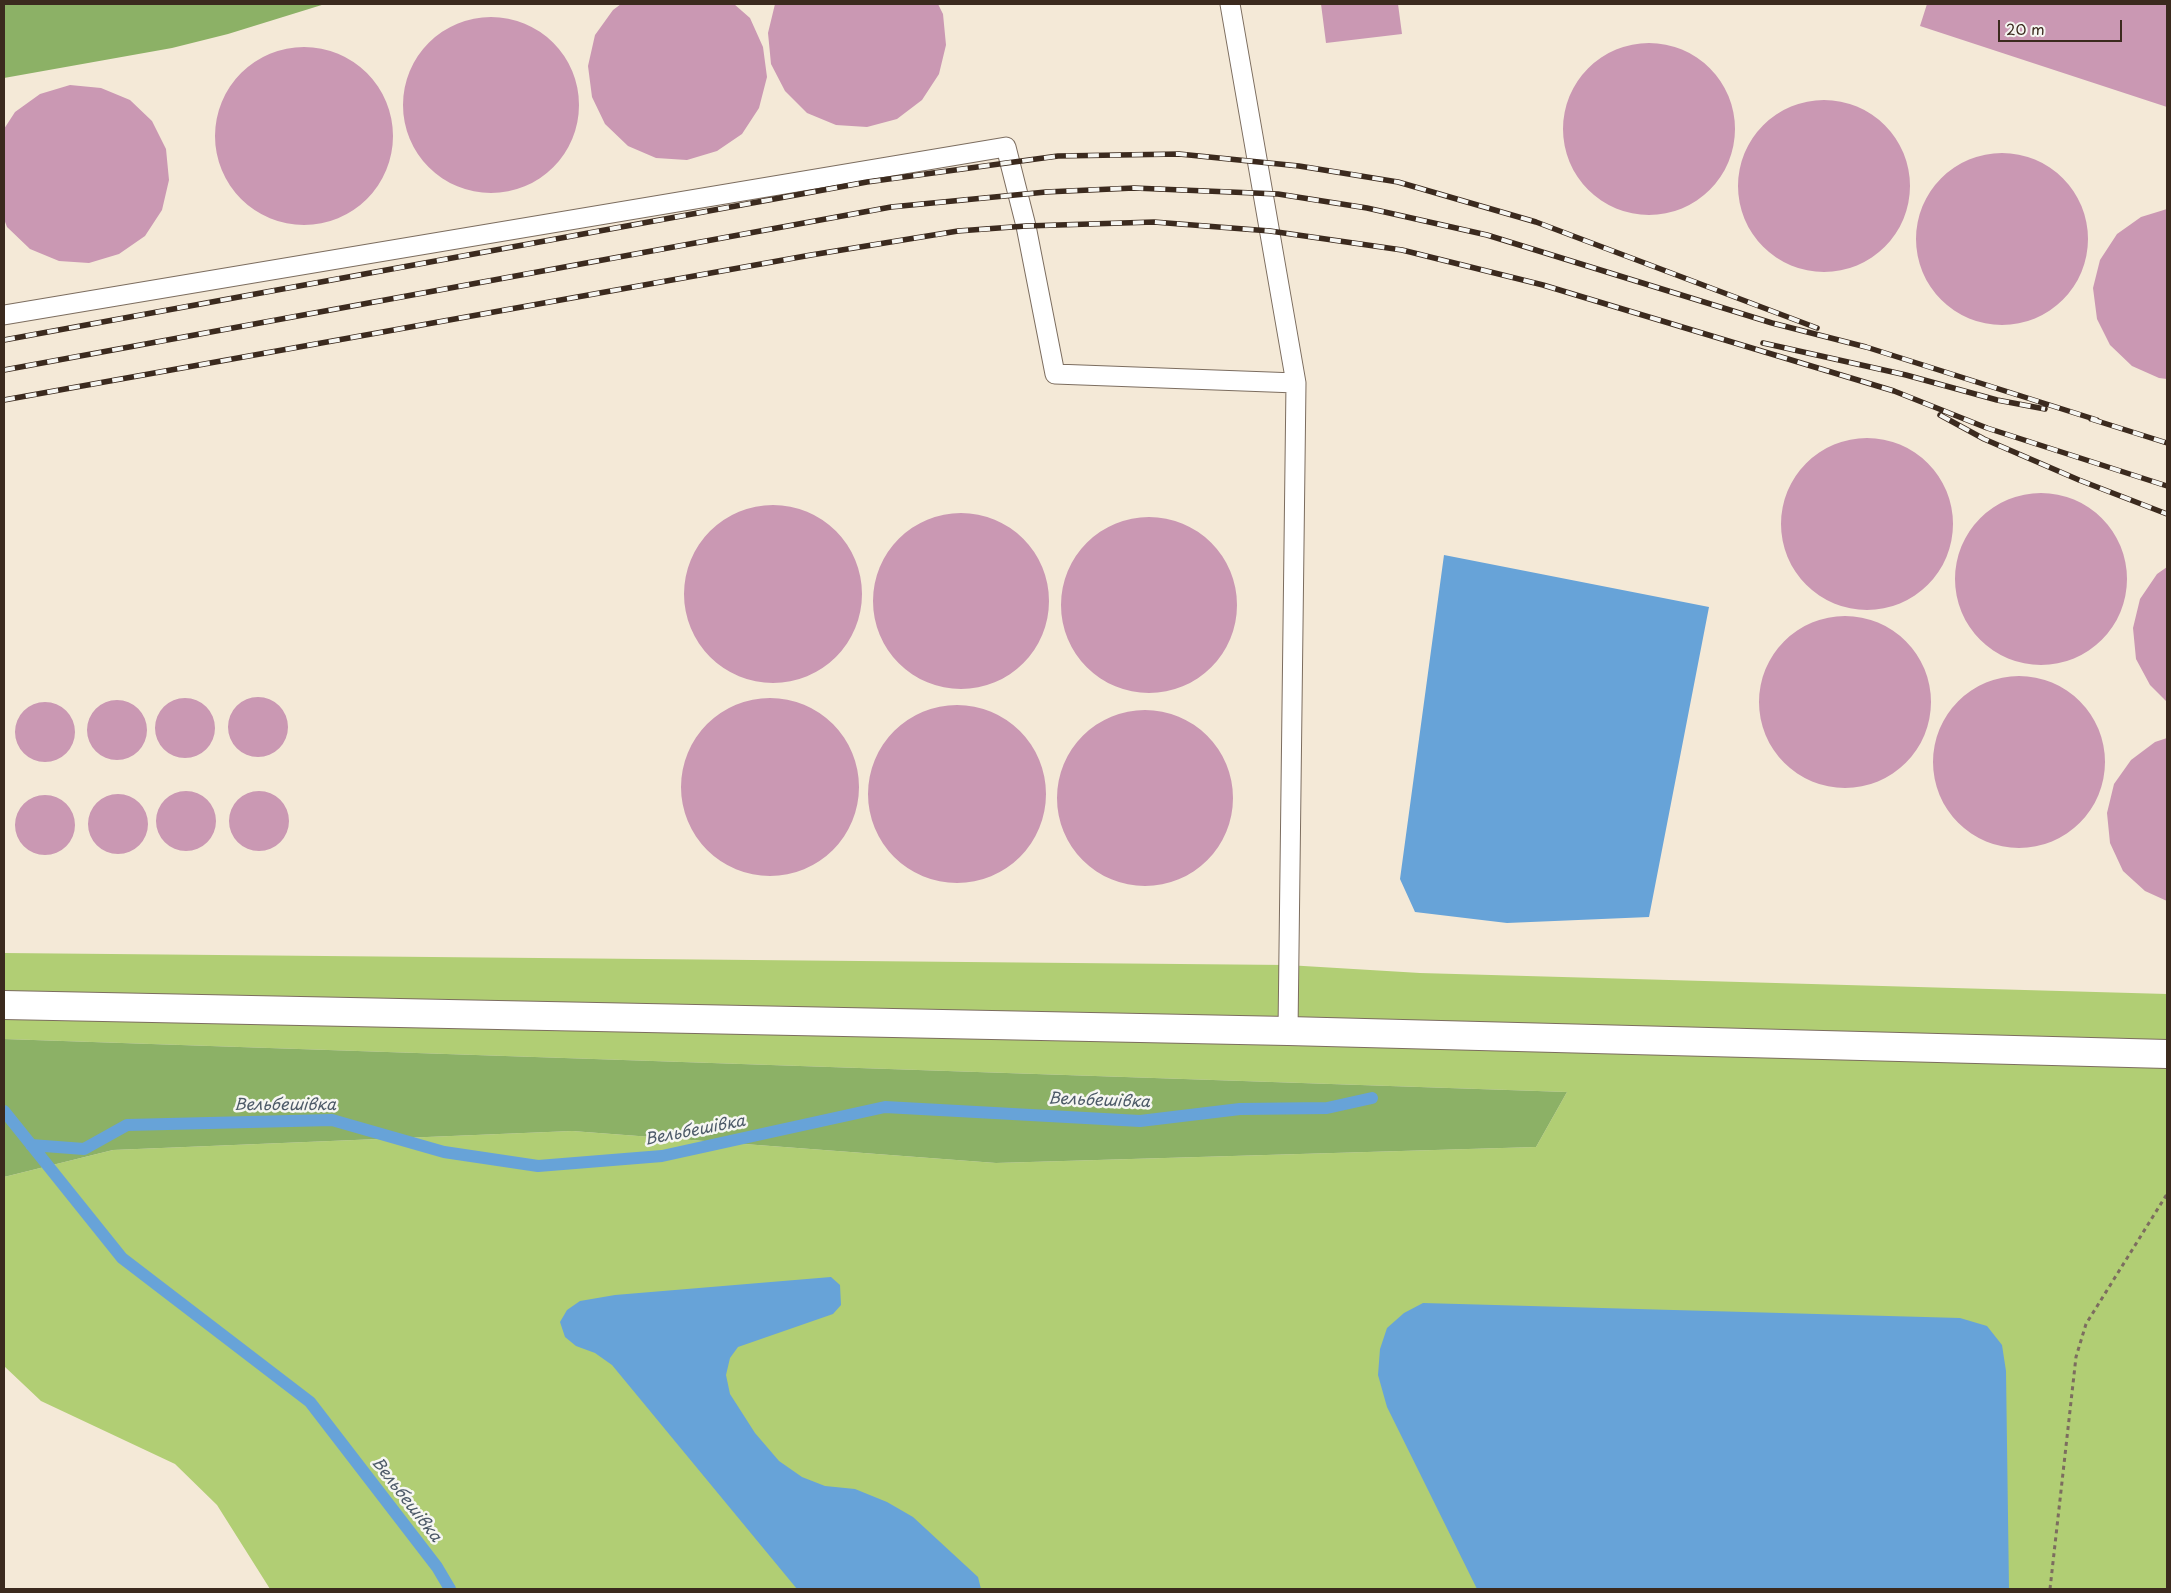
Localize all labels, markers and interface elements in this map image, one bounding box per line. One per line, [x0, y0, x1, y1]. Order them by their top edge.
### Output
scale bar [2001, 10, 2125, 42]
text: 20 m [2006, 17, 2045, 40]
water label: Вельбешівка [1048, 1090, 1150, 1112]
water label: Вельбешівка [234, 1096, 336, 1116]
water label: Вельбешівка [643, 1112, 747, 1150]
water label: Вельбешівка [367, 1454, 445, 1546]

